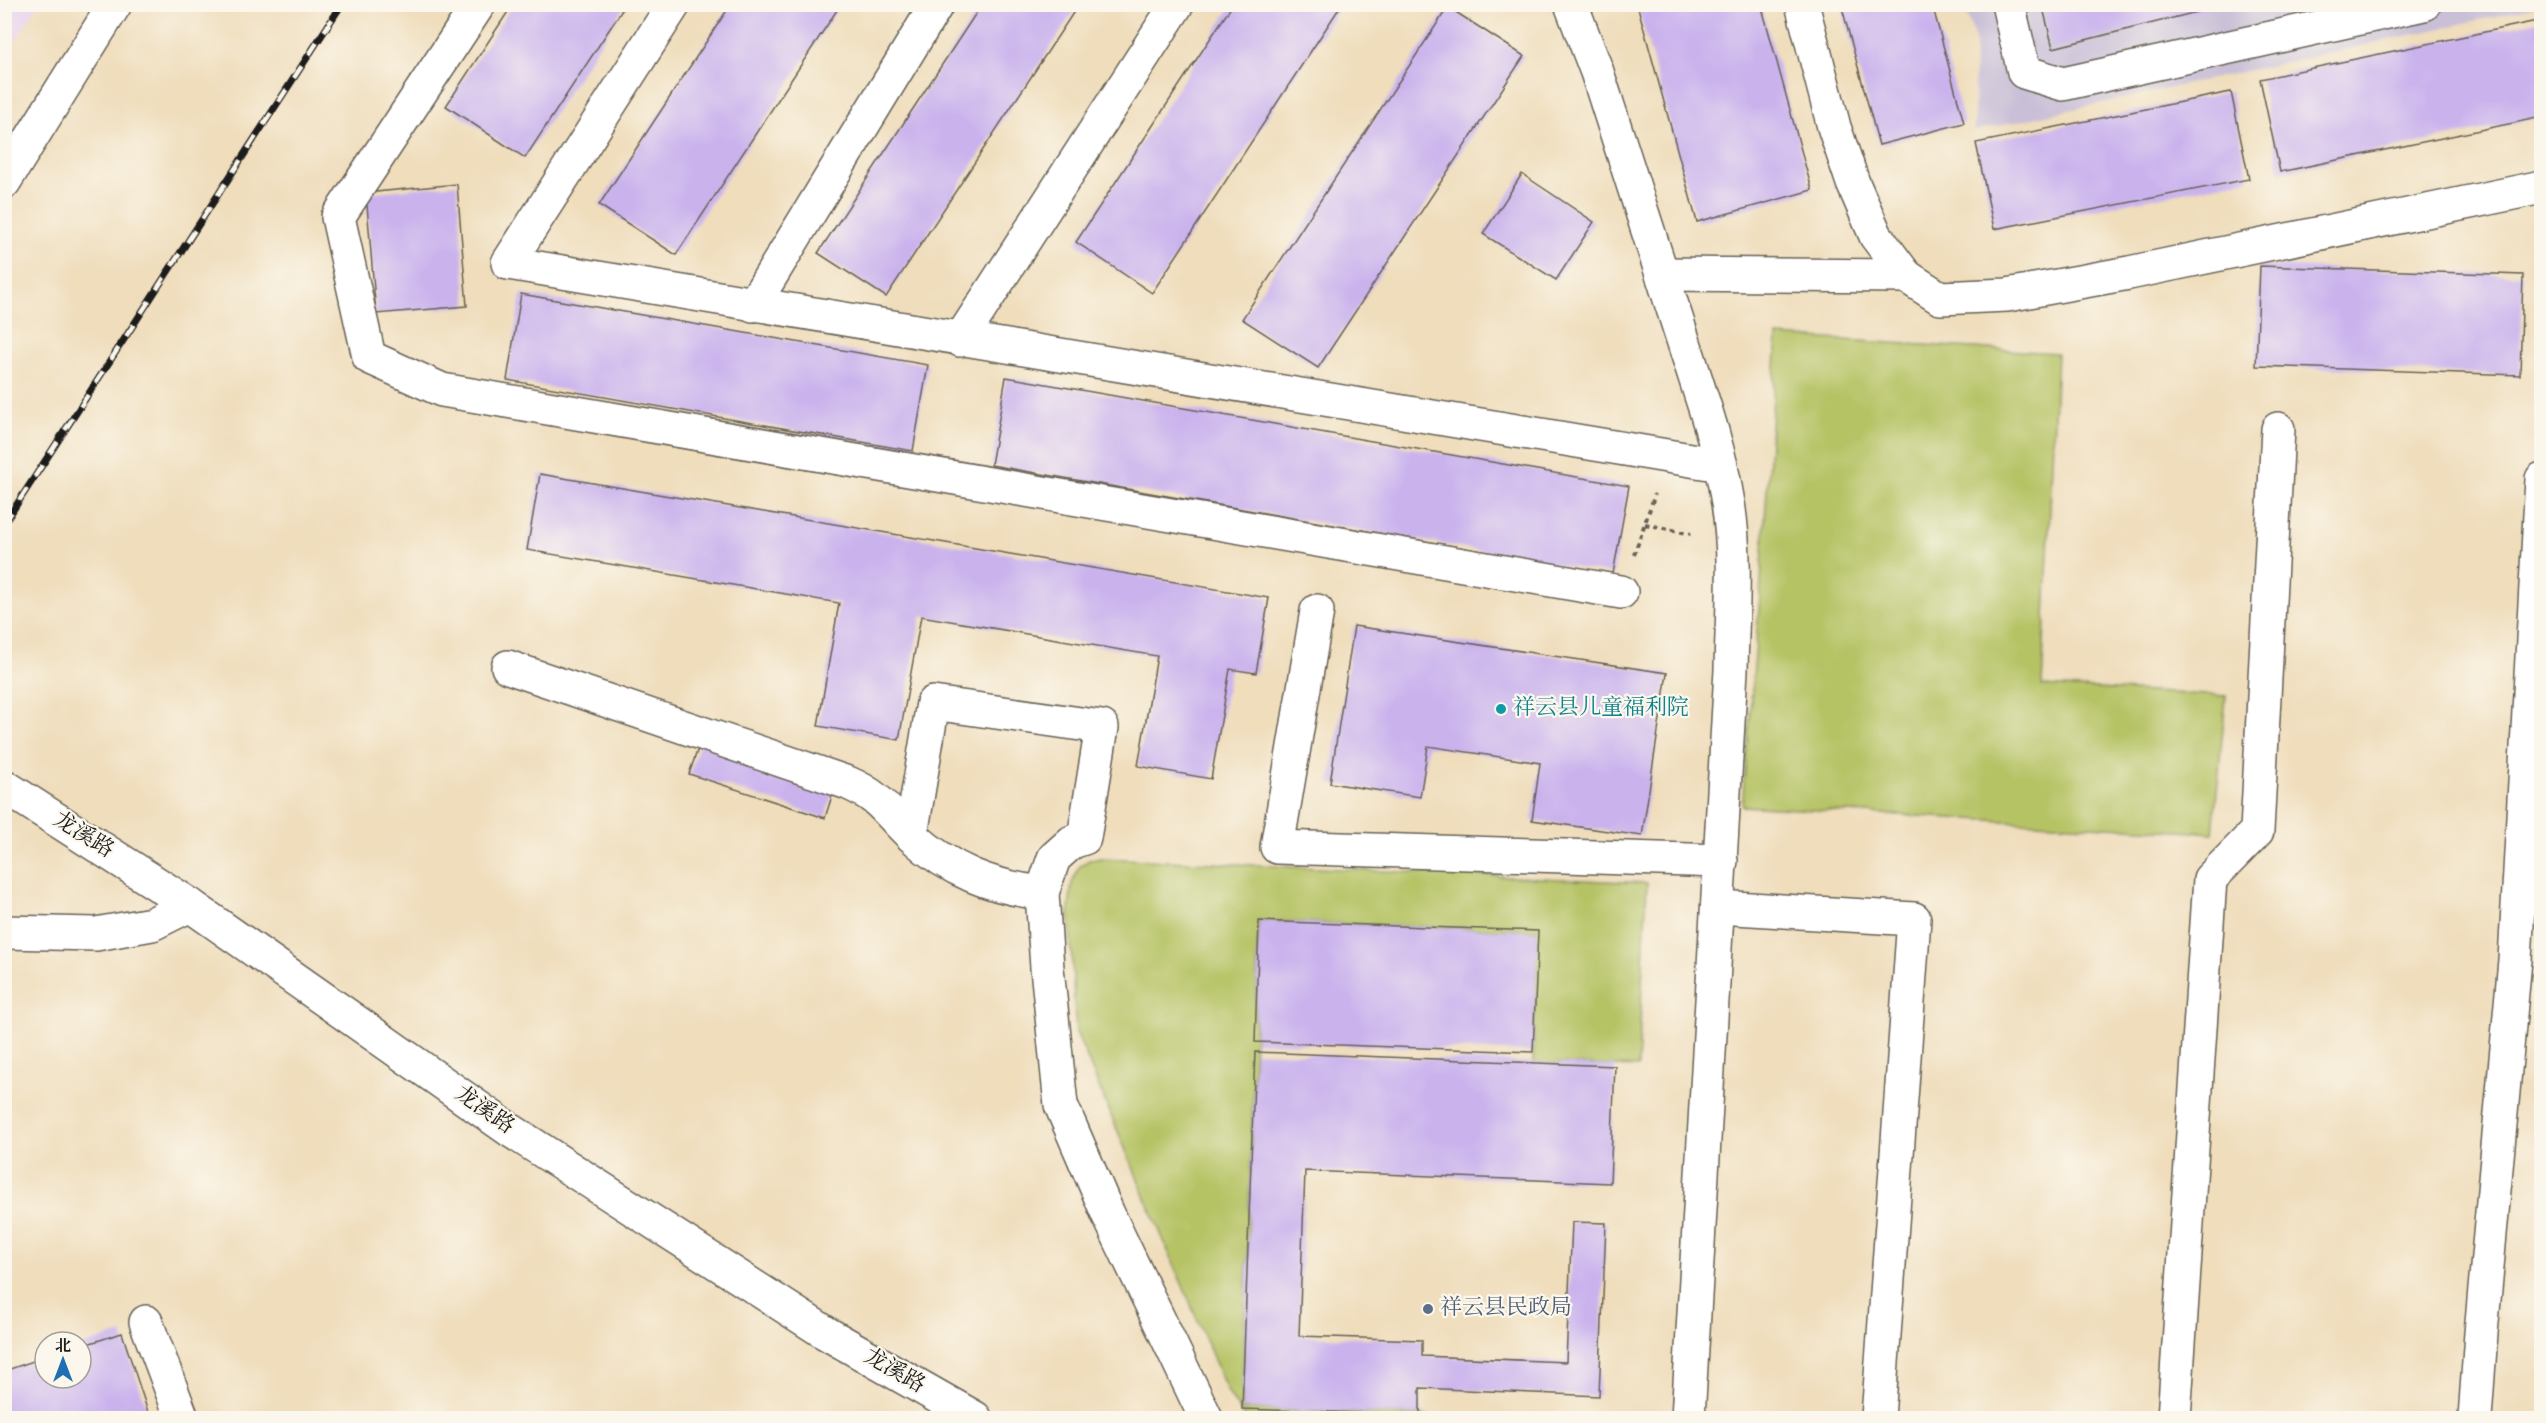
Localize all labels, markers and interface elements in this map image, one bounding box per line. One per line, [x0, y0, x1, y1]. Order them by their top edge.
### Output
place label: 祥云县儿童福利院 [1513, 693, 1689, 725]
marker: 祥云县儿童福利院 [1494, 702, 1508, 716]
street label: 龙溪路 [47, 805, 119, 867]
street label: 龙溪路 [448, 1079, 520, 1143]
place label: 祥云县民政局 [1440, 1293, 1572, 1325]
marker: 祥云县民政局 [1421, 1302, 1435, 1316]
north arrow [33, 1330, 93, 1390]
text: 北 [55, 1336, 71, 1359]
street label: 龙溪路 [857, 1342, 931, 1402]

